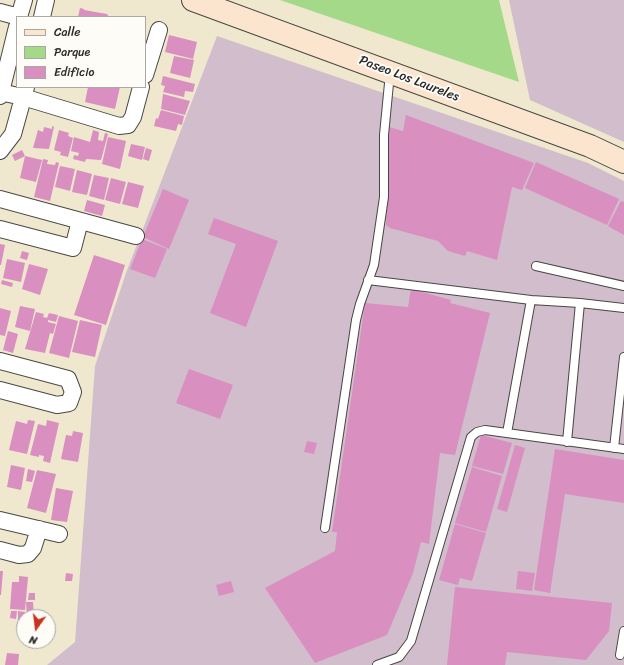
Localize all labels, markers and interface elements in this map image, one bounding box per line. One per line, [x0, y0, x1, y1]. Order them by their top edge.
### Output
legend [16, 16, 146, 88]
text: Calle [54, 21, 81, 43]
text: Parque [54, 41, 90, 63]
street label: Paseo Los Laureles [357, 53, 461, 105]
text: Edificio [54, 61, 94, 83]
north arrow [16, 609, 56, 649]
text: N [27, 630, 39, 650]

